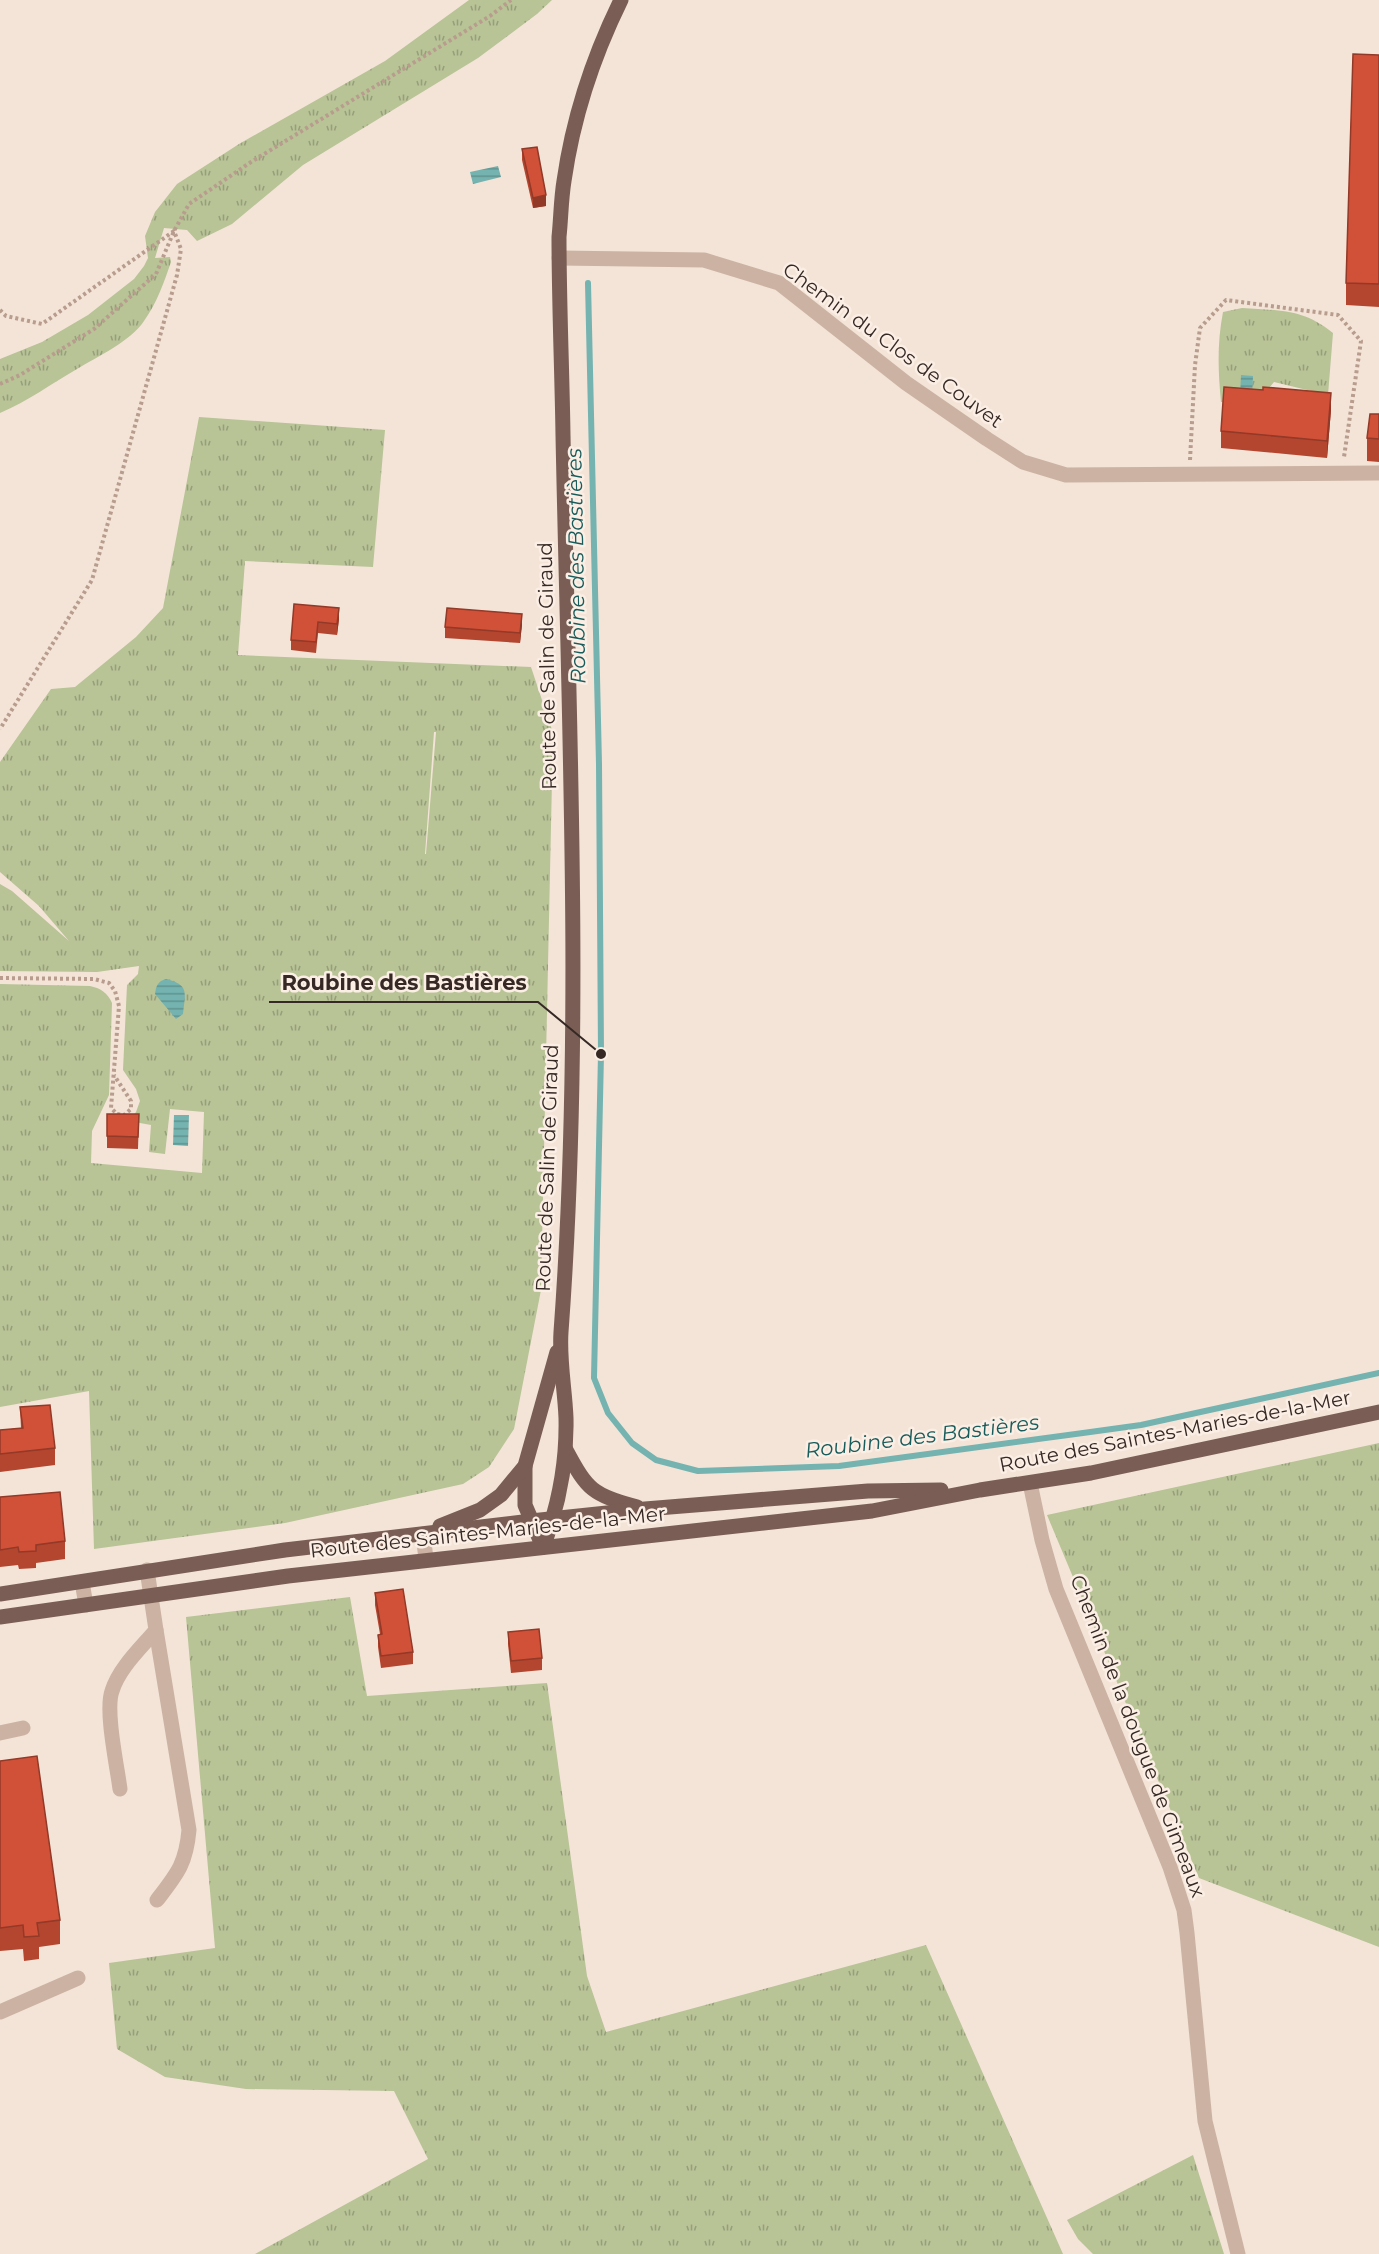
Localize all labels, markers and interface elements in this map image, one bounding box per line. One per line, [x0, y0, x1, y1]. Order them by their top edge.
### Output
street label: Chemin du Clos de Couvet [778, 257, 1008, 433]
water label: Roubine des Bastières [561, 448, 591, 684]
street label: Route de Salin de Giraud [533, 542, 561, 790]
callout: Roubine des Bastières [269, 963, 538, 1002]
text: Roubine des Bastières [281, 970, 527, 995]
street label: Route de Salin de Giraud [531, 1044, 563, 1292]
street label: Route des Saintes-Maries-de-la-Mer [997, 1385, 1353, 1477]
water label: Roubine des Bastières [804, 1409, 1040, 1463]
street label: Route des Saintes-Maries-de-la-Mer [309, 1501, 667, 1563]
street label: Chemin de la dougue de Gimeaux [1065, 1572, 1211, 1901]

